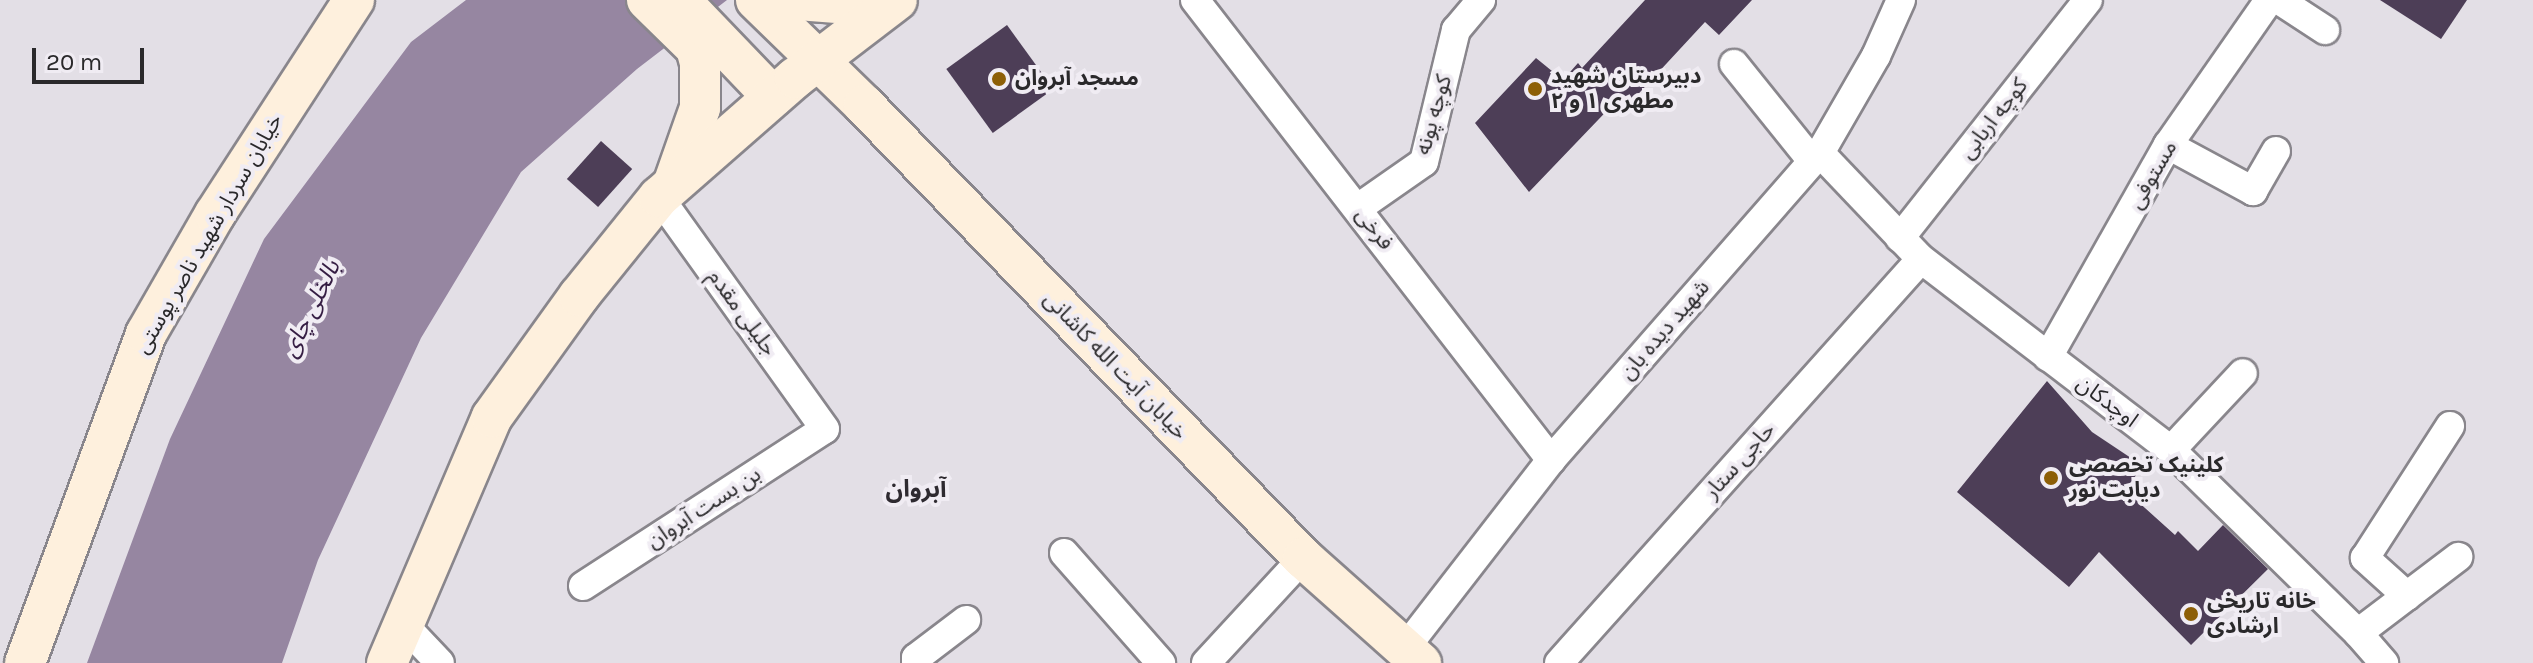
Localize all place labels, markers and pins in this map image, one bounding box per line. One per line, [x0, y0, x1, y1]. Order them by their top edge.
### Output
place label: دبیرستان شهید مطهری ۱ و ۲ [1551, 63, 1701, 114]
place label: مسجد آبروان [1015, 66, 1139, 92]
marker: مسجد آبروان [990, 70, 1008, 88]
marker: دبیرستان شهید مطهری ۱ و ۲ [1526, 80, 1544, 98]
place label: کلینیک تخصصی دیابت نور [2069, 452, 2224, 504]
marker: کلینیک تخصصی دیابت نور [2040, 467, 2062, 489]
place label: خانه تاریخی ارشادی [2207, 588, 2316, 640]
marker: خانه تاریخی ارشادی [2182, 605, 2200, 623]

